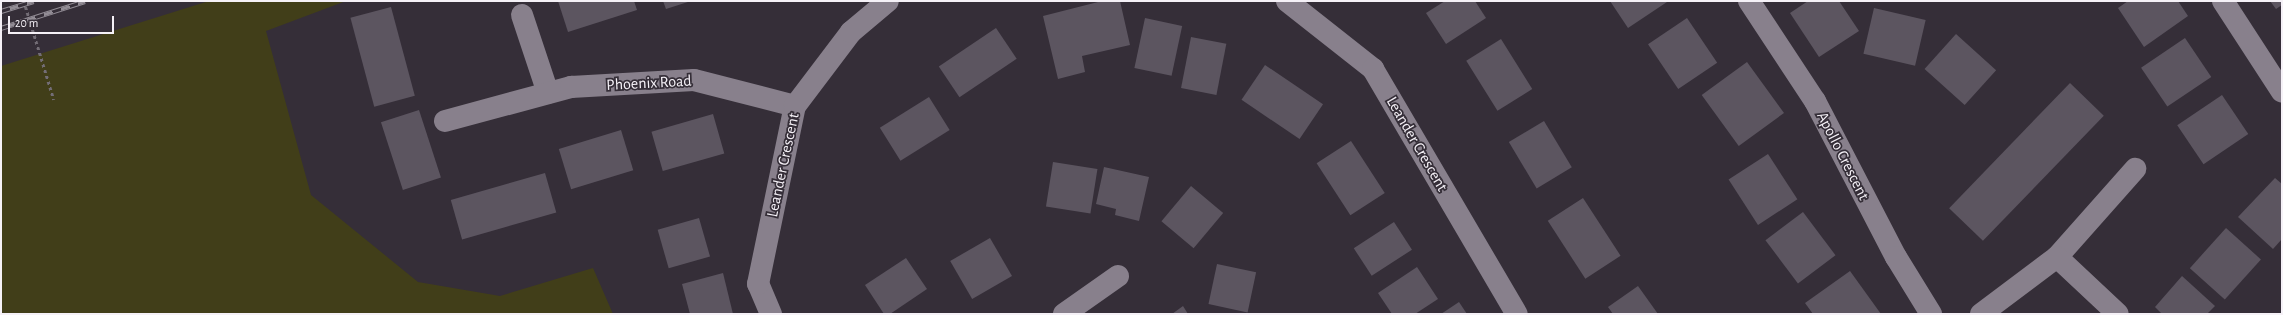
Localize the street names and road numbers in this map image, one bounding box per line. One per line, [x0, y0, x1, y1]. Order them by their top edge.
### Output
street label: Phoenix Road [606, 71, 692, 95]
street label: Leander Crescent [1382, 93, 1452, 195]
street label: Apollo Crescent [1813, 109, 1873, 203]
street label: Leander Crescent [763, 111, 803, 219]

